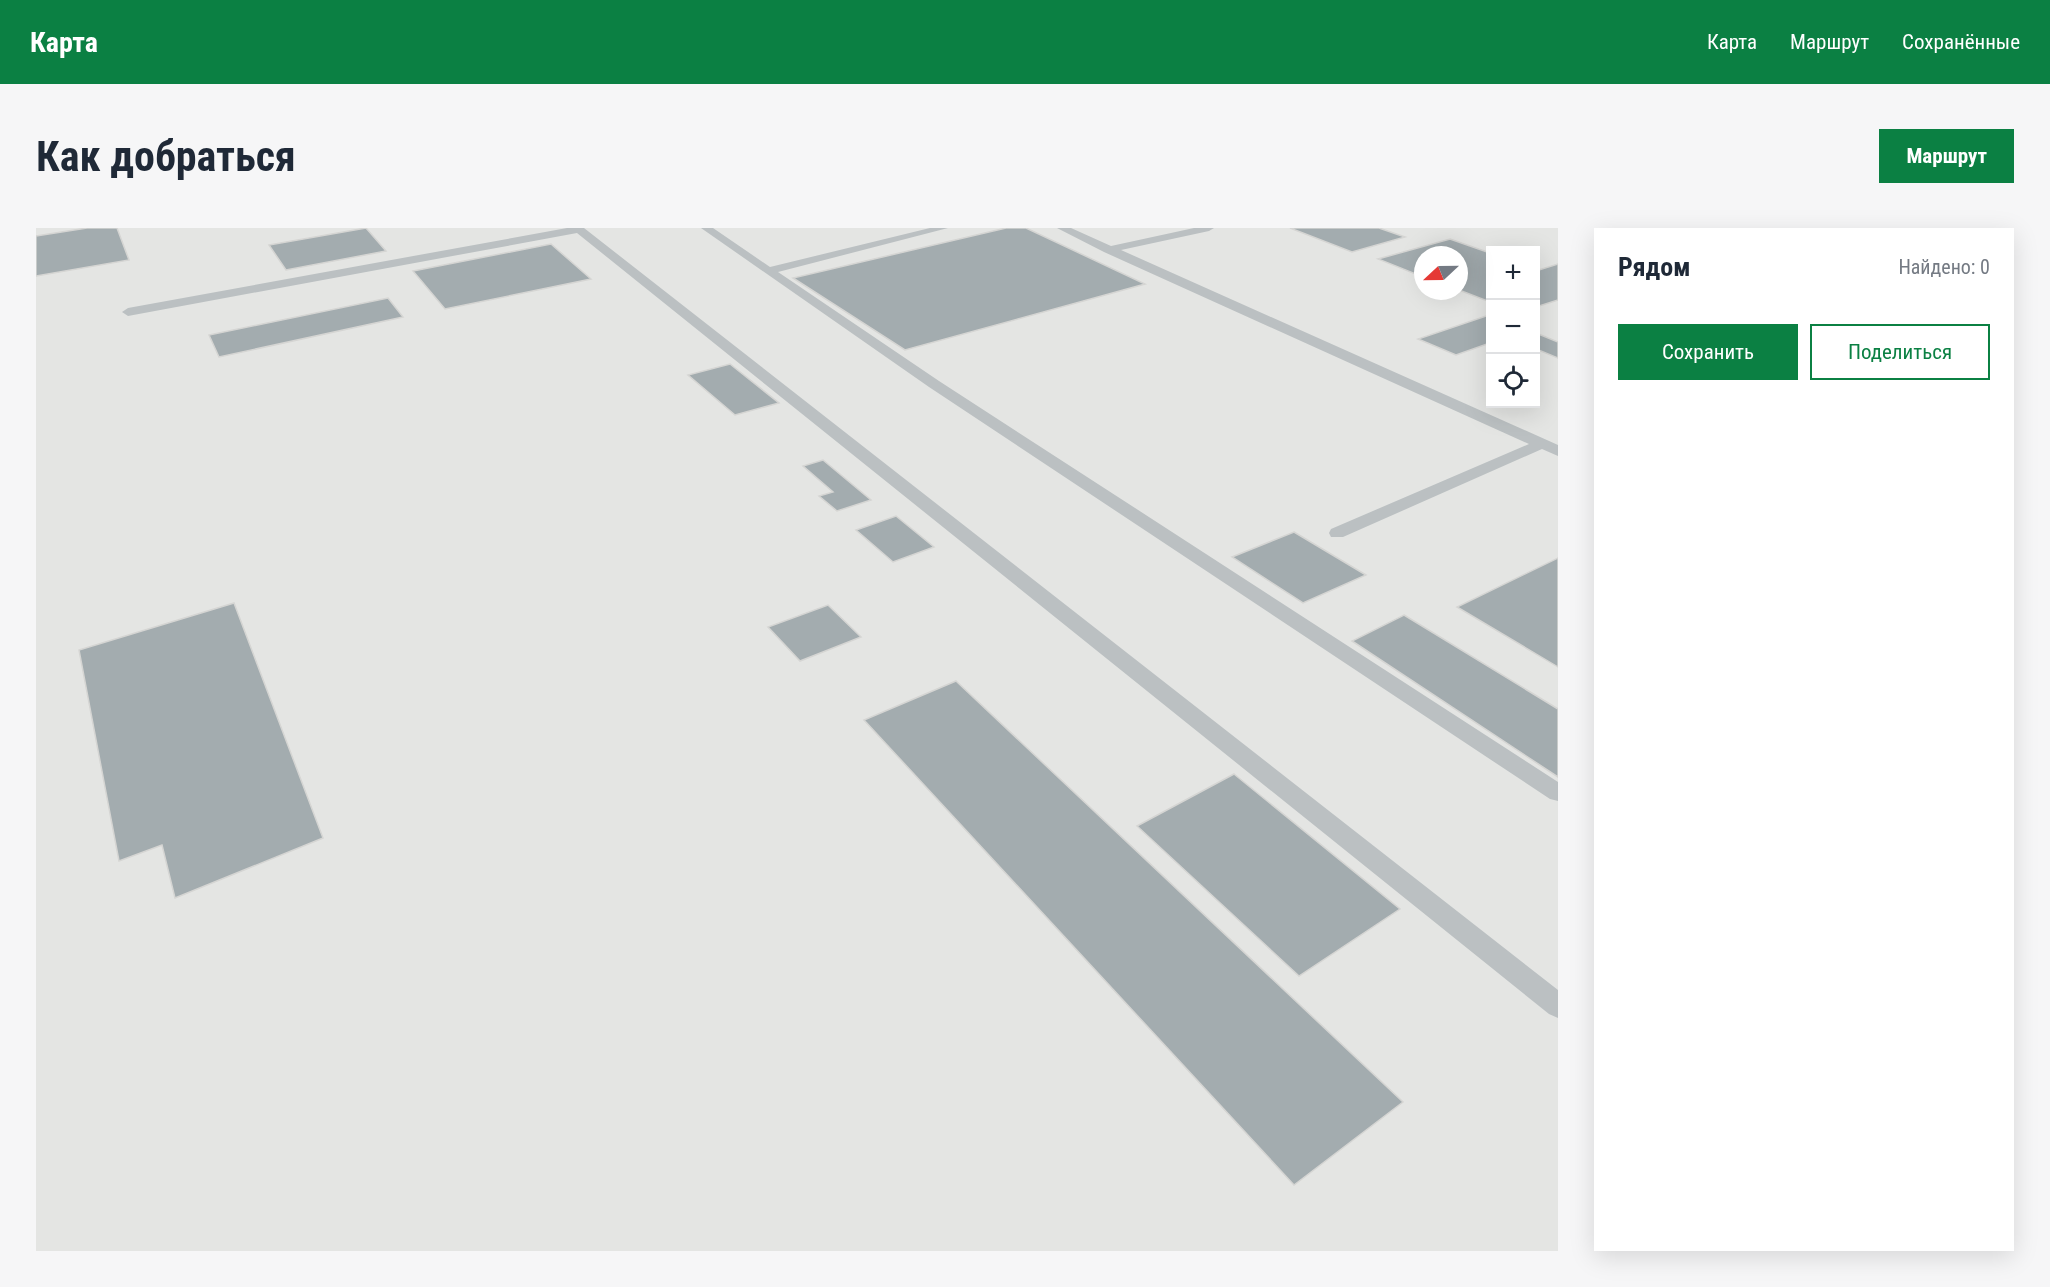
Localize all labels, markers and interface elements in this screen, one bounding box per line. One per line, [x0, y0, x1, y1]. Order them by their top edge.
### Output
text: Карта [30, 26, 98, 59]
text: Карта [1707, 30, 1757, 54]
text: Маршрут [1790, 30, 1869, 54]
text: Сохранённые [1902, 30, 2020, 54]
button: Маршрут [1879, 129, 2014, 183]
text: Как добраться [36, 132, 296, 181]
north arrow [1414, 246, 1468, 300]
map controls [1486, 246, 1540, 408]
button: + [1486, 246, 1540, 300]
text: Рядом [1618, 252, 1690, 282]
text: Найдено: 0 [1898, 255, 1990, 279]
button: − [1486, 300, 1540, 354]
button: Сохранить [1618, 324, 1798, 380]
button: Поделиться [1810, 324, 1990, 380]
button: locate [1486, 354, 1540, 408]

